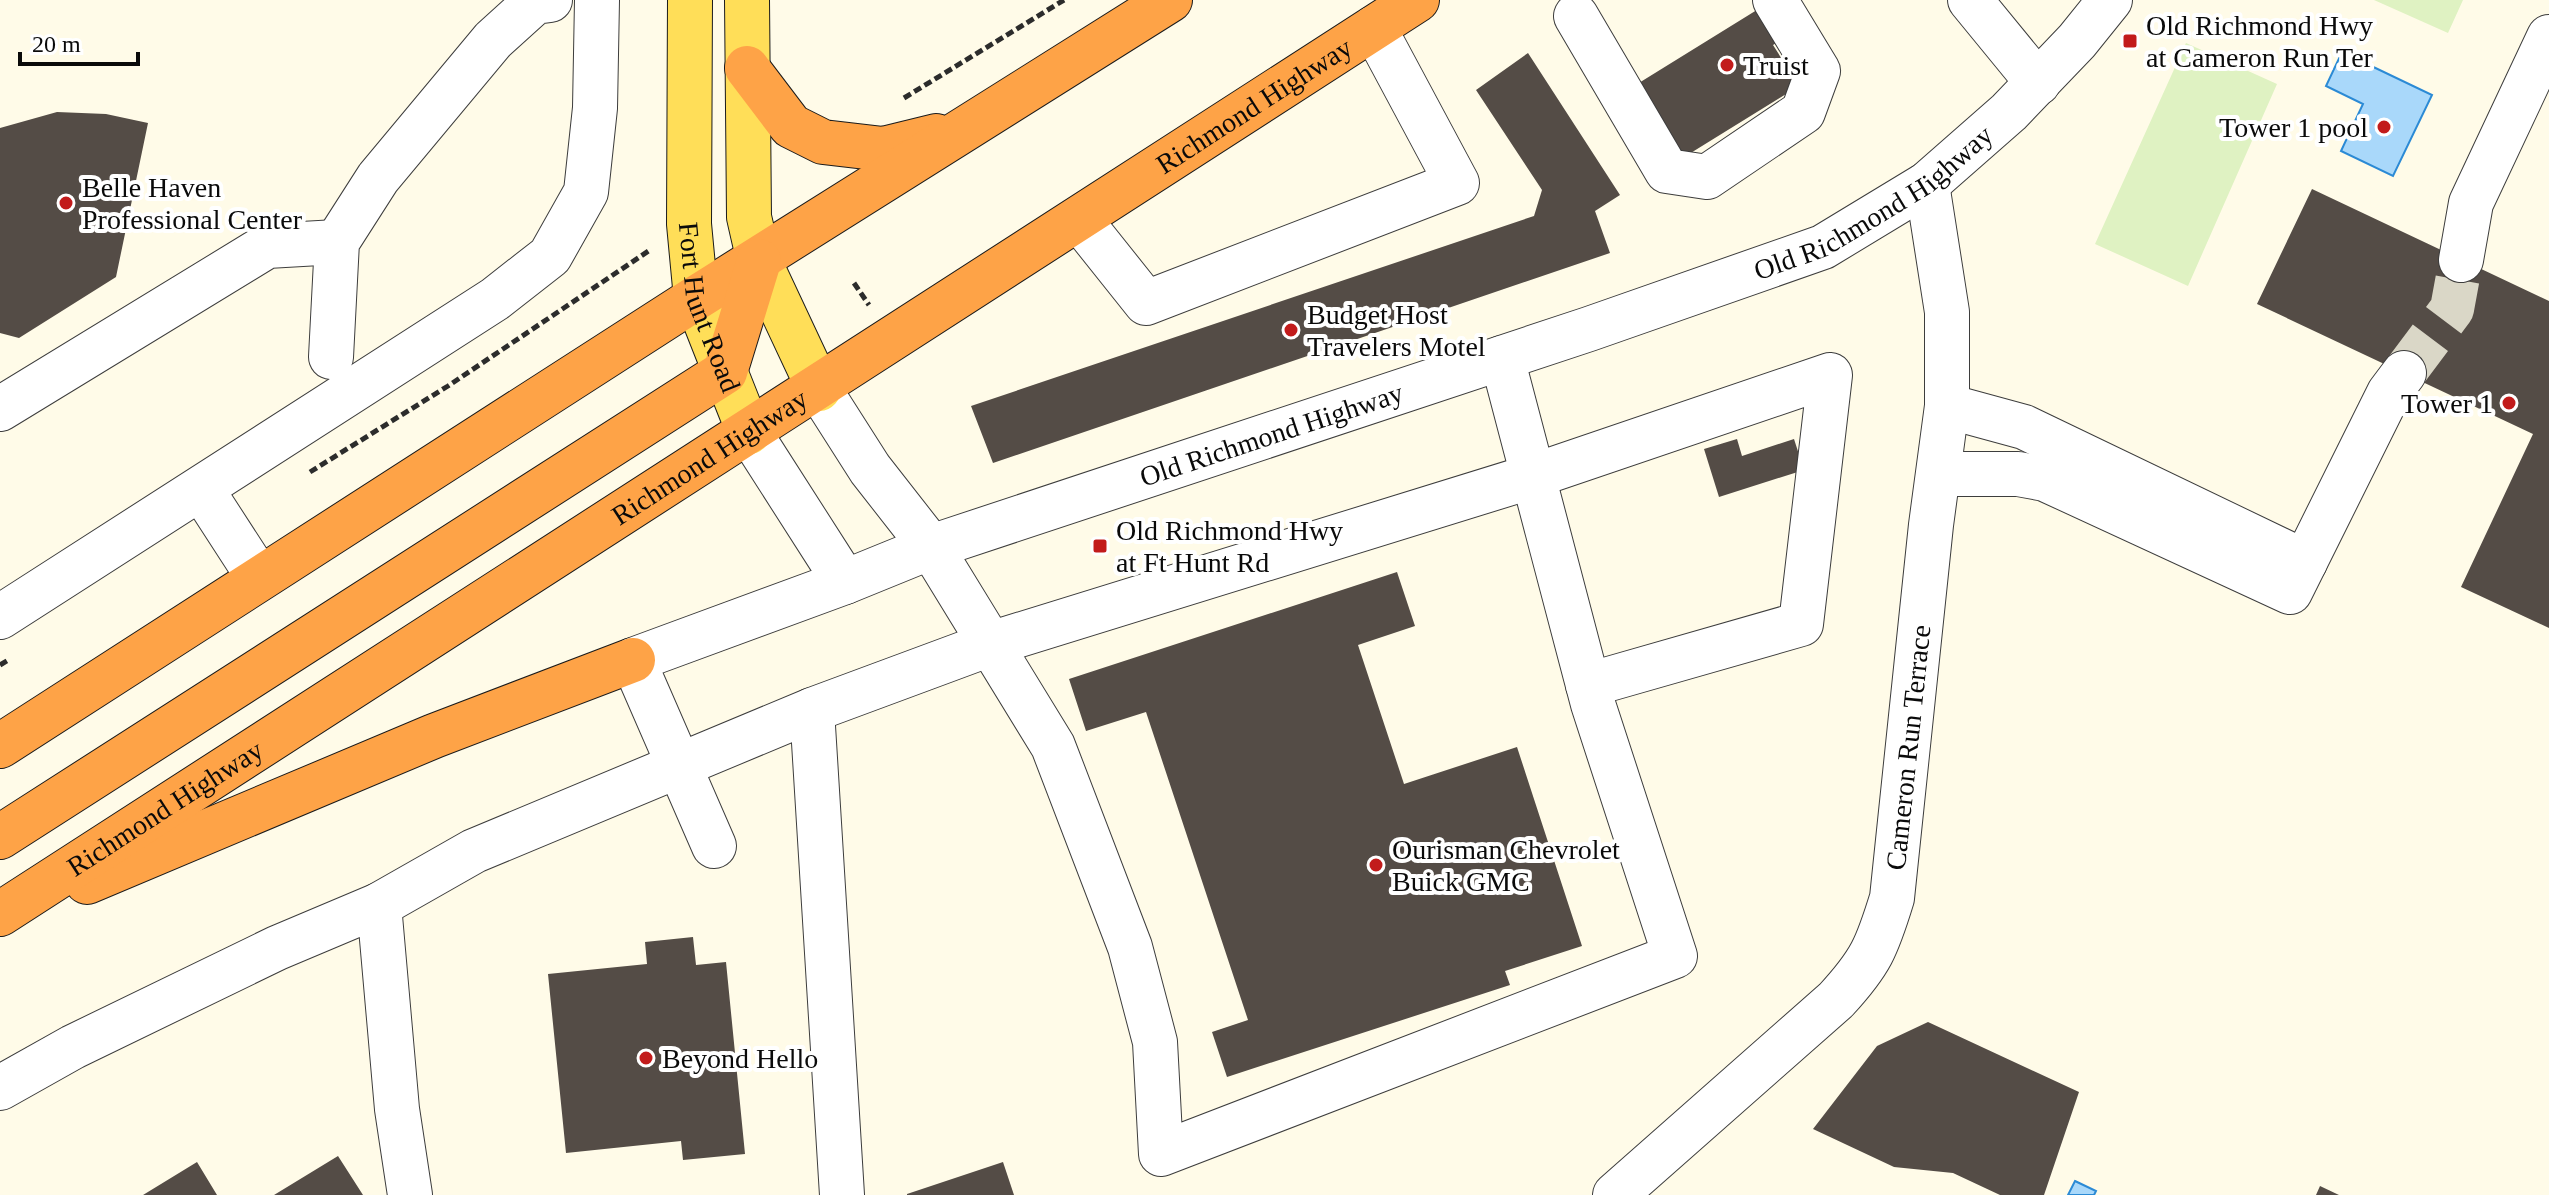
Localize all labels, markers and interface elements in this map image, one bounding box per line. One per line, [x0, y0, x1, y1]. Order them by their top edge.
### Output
place label: Old Richmond Hwy at Cameron Run Ter [2146, 10, 2374, 73]
scale bar [20, 16, 138, 66]
text: 20 m [32, 31, 81, 57]
street label: Richmond Highway [1150, 31, 1357, 180]
marker: Old Richmond Hwy at Cameron Run Ter [2121, 32, 2139, 50]
place label: Truist [1743, 50, 1809, 81]
marker: Truist [1718, 56, 1736, 74]
place label: Tower 1 pool [2219, 112, 2368, 143]
marker: Tower 1 pool [2375, 118, 2393, 136]
street label: Old Richmond Highway [1750, 119, 1998, 286]
place label: Belle Haven Professional Center [82, 172, 303, 235]
marker: Belle Haven Professional Center [57, 194, 75, 212]
street label: Fort Hunt Road [673, 221, 747, 396]
place label: Budget Host Travelers Motel [1307, 299, 1486, 362]
marker: Budget Host Travelers Motel [1282, 321, 1300, 339]
street label: Old Richmond Highway [1136, 376, 1407, 492]
street label: Richmond Highway [606, 382, 813, 531]
place label: Tower 1 [2401, 388, 2493, 419]
marker: Tower 1 [2500, 394, 2518, 412]
place label: Old Richmond Hwy at Ft Hunt Rd [1116, 515, 1343, 578]
marker: Old Richmond Hwy at Ft Hunt Rd [1091, 537, 1109, 555]
street label: Cameron Run Terrace [1880, 623, 1936, 872]
street label: Richmond Highway [61, 733, 268, 882]
place label: Ourisman Chevrolet Buick GMC [1392, 834, 1620, 897]
marker: Ourisman Chevrolet Buick GMC [1367, 856, 1385, 874]
place label: Beyond Hello [662, 1043, 818, 1074]
marker: Beyond Hello [637, 1049, 655, 1067]

